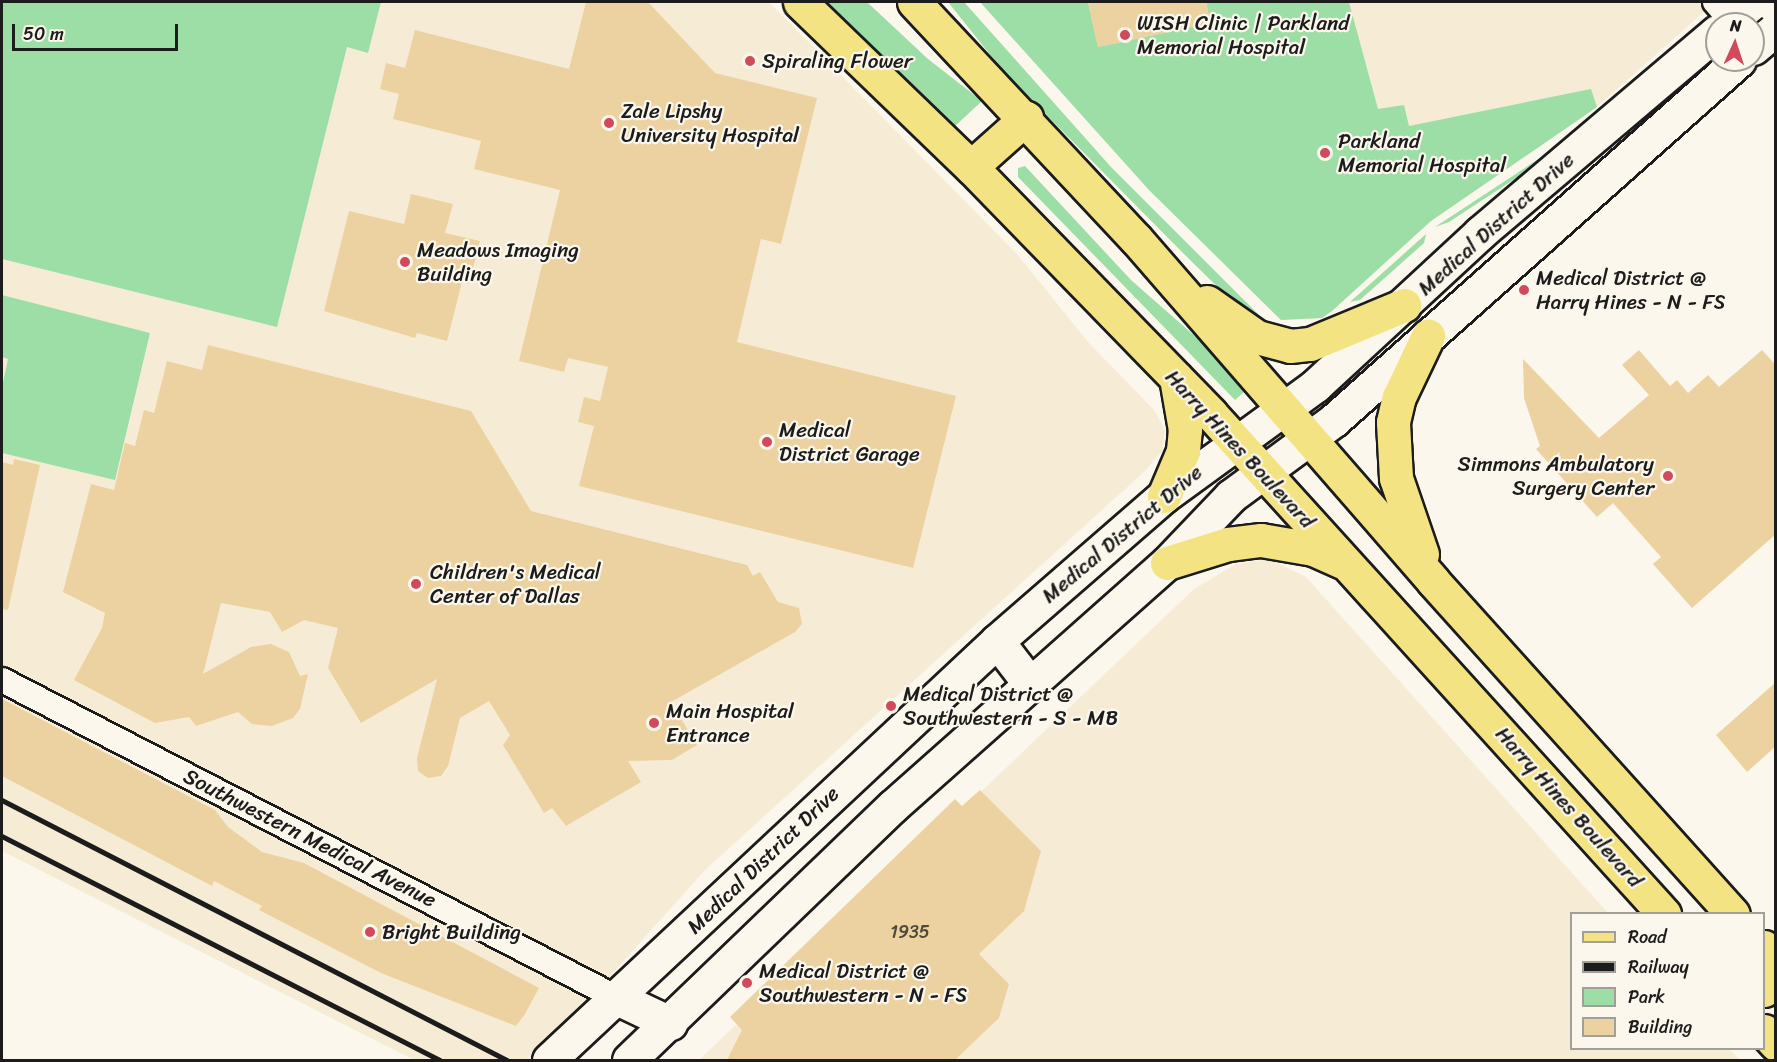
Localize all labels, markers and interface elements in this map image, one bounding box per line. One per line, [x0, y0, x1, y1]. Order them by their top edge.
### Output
place label: WISH Clinic | Parkland Memorial Hospital [1137, 10, 1349, 60]
text: N [1730, 11, 1742, 40]
scale bar [15, 12, 182, 50]
north arrow [1705, 12, 1765, 72]
text: 50 m [23, 18, 64, 50]
marker: WISH Clinic | Parkland Memorial Hospital [1118, 28, 1132, 42]
place label: Spiraling Flower [762, 48, 912, 74]
marker: Spiraling Flower [743, 54, 757, 68]
place label: Zale Lipshy University Hospital [621, 98, 799, 148]
marker: Zale Lipshy University Hospital [602, 116, 616, 130]
place label: Parkland Memorial Hospital [1338, 128, 1506, 178]
marker: Parkland Memorial Hospital [1316, 144, 1334, 162]
street label: Medical District Drive [1413, 147, 1579, 301]
place label: Meadows Imaging Building [417, 237, 579, 287]
marker: Meadows Imaging Building [398, 255, 412, 269]
place label: Medical District @ Harry Hines - N - FS [1536, 265, 1727, 315]
marker: Medical District @ Harry Hines - N - FS [1517, 283, 1531, 297]
street label: Harry Hines Boulevard [1160, 364, 1320, 534]
place label: Medical District Garage [779, 417, 919, 467]
marker: Medical District Garage [760, 435, 774, 449]
place label: Simmons Ambulatory Surgery Center [1458, 451, 1654, 501]
street label: Medical District Drive [1037, 460, 1207, 608]
marker: Simmons Ambulatory Surgery Center [1659, 467, 1677, 485]
place label: Children's Medical Center of Dallas [430, 559, 601, 609]
marker: Children's Medical Center of Dallas [407, 575, 425, 593]
place label: Medical District @ Southwestern - S - MB [903, 681, 1118, 731]
place label: Main Hospital Entrance [666, 698, 793, 748]
marker: Medical District @ Southwestern - S - MB [884, 699, 898, 713]
marker: Main Hospital Entrance [647, 716, 661, 730]
street label: Harry Hines Boulevard [1490, 721, 1648, 893]
street label: Southwestern Medical Avenue [180, 763, 440, 913]
street label: Medical District Drive [682, 781, 844, 939]
legend [1570, 912, 1765, 1050]
place label: Bright Building [382, 919, 521, 945]
house number: 1935 [890, 921, 930, 943]
text: Road [1628, 921, 1667, 953]
marker: Bright Building [363, 925, 377, 939]
text: Railway [1628, 951, 1689, 983]
place label: Medical District @ Southwestern - N - FS [759, 958, 968, 1008]
marker: Medical District @ Southwestern - N - FS [740, 976, 754, 990]
text: Park [1628, 981, 1665, 1013]
text: Building [1628, 1011, 1692, 1043]

